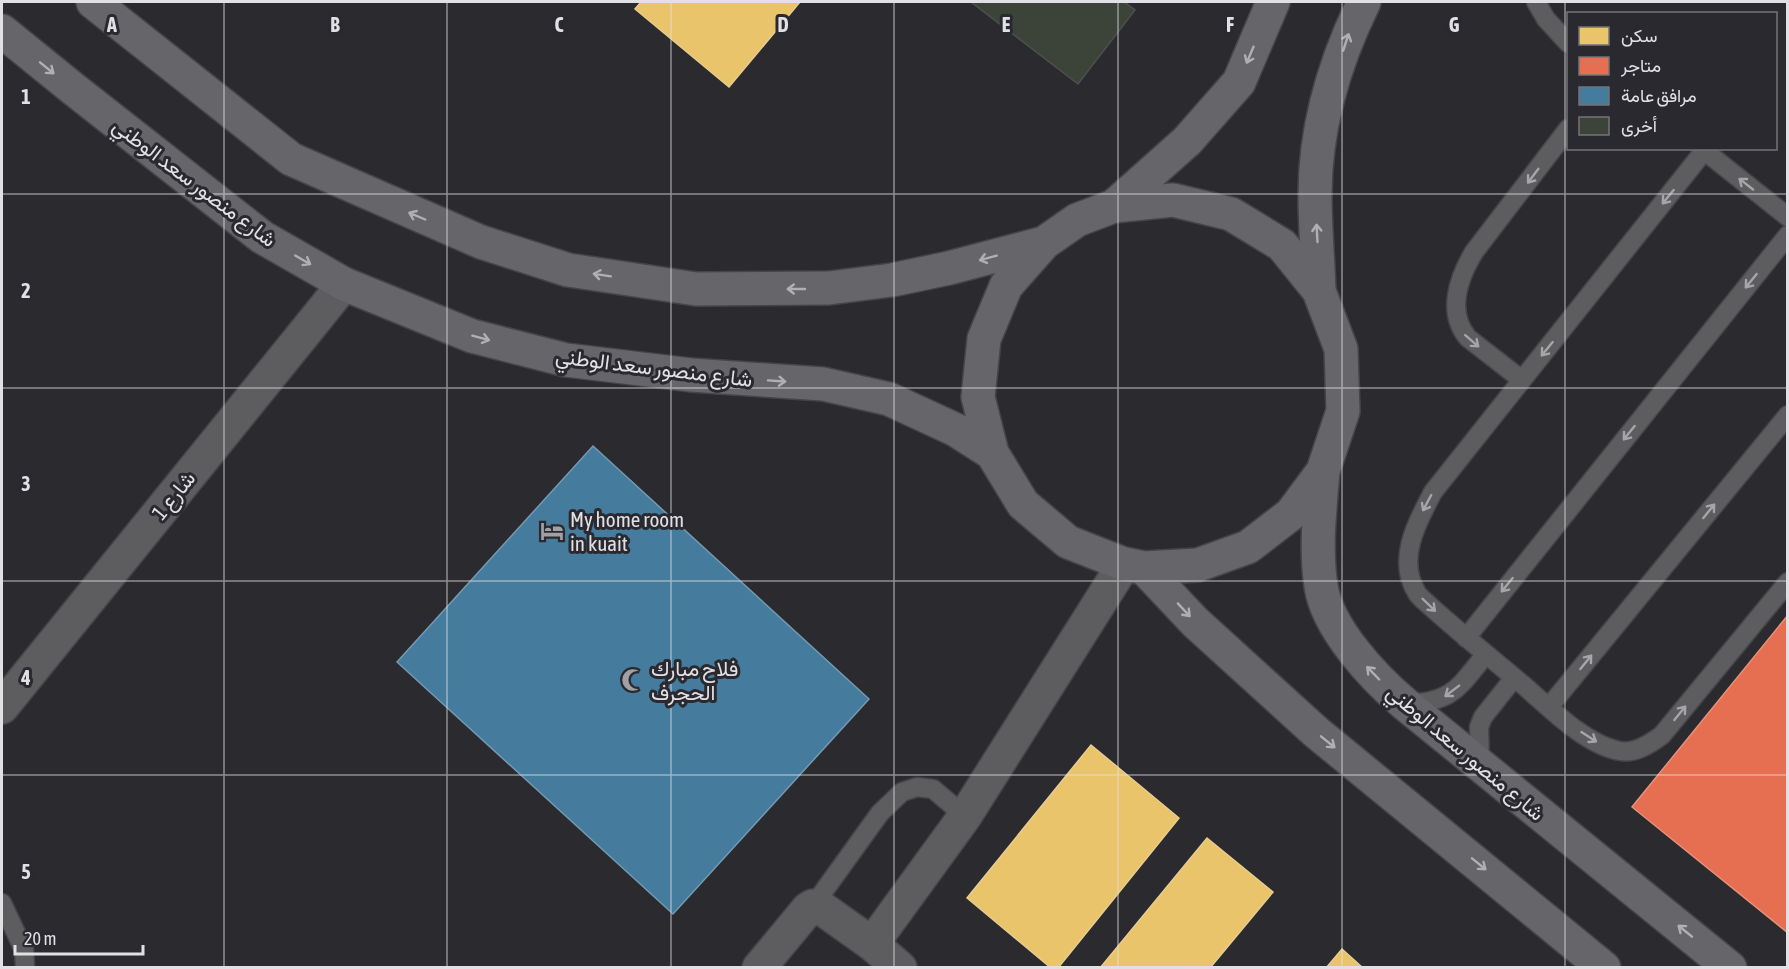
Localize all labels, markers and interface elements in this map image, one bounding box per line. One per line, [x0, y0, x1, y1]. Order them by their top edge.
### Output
legend [1567, 12, 1777, 150]
text: A [106, 13, 117, 36]
text: B [330, 13, 340, 36]
text: C [555, 13, 564, 36]
text: D [777, 13, 789, 36]
text: E [1002, 13, 1011, 36]
text: F [1226, 13, 1234, 36]
text: G [1449, 13, 1460, 36]
text: سكن [1621, 25, 1657, 47]
one-way arrow [1341, 32, 1352, 51]
one-way arrow [1244, 46, 1255, 64]
text: متاجر [1620, 55, 1661, 77]
one-way arrow [39, 61, 55, 74]
text: 1 [21, 85, 31, 108]
text: مرافق عامة [1621, 85, 1697, 107]
street label: شارع منصور سعد الوطني [105, 113, 281, 256]
text: أخرى [1621, 115, 1657, 137]
one-way arrow [1527, 167, 1539, 183]
one-way arrow [1738, 178, 1754, 191]
one-way arrow [1661, 189, 1675, 204]
one-way arrow [408, 209, 426, 220]
one-way arrow [1311, 223, 1322, 243]
one-way arrow [979, 253, 998, 264]
one-way arrow [294, 255, 311, 267]
one-way arrow [592, 269, 612, 280]
one-way arrow [1744, 273, 1758, 288]
text: 2 [21, 279, 31, 302]
one-way arrow [786, 283, 806, 294]
one-way arrow [471, 333, 490, 345]
one-way arrow [1464, 335, 1480, 348]
one-way arrow [1540, 341, 1553, 357]
street label: شارع منصور سعد الوطني [553, 343, 754, 397]
one-way arrow [767, 376, 787, 387]
one-way arrow [1623, 425, 1636, 441]
street label: شارع 1 [146, 466, 202, 526]
text: 3 [21, 472, 31, 495]
one-way arrow [1421, 494, 1433, 511]
one-way arrow [1703, 503, 1716, 519]
place label: My home room in kuait [570, 507, 684, 555]
hotel icon: My home room in kuait [539, 518, 565, 544]
one-way arrow [1501, 577, 1514, 593]
one-way arrow [1422, 597, 1437, 612]
one-way arrow [1176, 603, 1191, 618]
one-way arrow [1579, 654, 1592, 670]
place label: فلاح مبارك الحجرف [651, 656, 738, 706]
one-way arrow [1366, 665, 1380, 680]
text: 4 [20, 666, 31, 689]
mosque icon: فلاح مبارك الحجرف [620, 667, 646, 693]
street label: شارع منصور سعد الوطني [1379, 679, 1550, 829]
one-way arrow [1445, 685, 1461, 698]
one-way arrow [1674, 705, 1687, 721]
one-way arrow [1581, 731, 1598, 744]
one-way arrow [1319, 735, 1335, 748]
one-way arrow [1471, 858, 1487, 871]
text: 5 [21, 860, 31, 883]
scale bar [15, 918, 142, 956]
one-way arrow [1677, 924, 1693, 937]
text: 20 m [24, 928, 56, 949]

